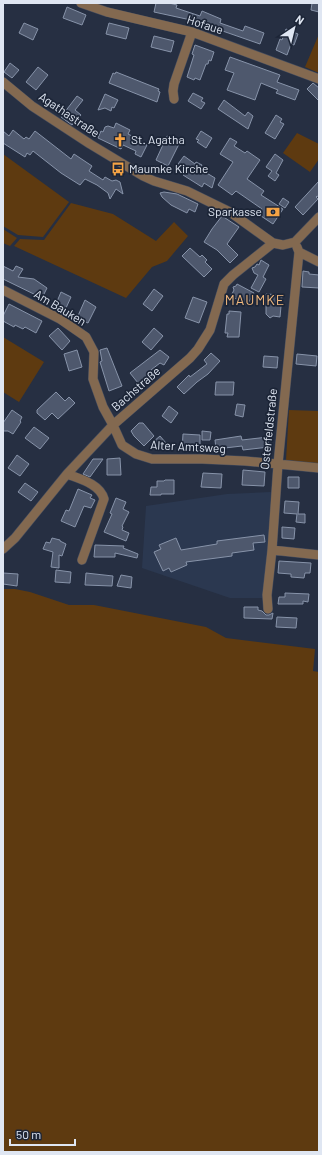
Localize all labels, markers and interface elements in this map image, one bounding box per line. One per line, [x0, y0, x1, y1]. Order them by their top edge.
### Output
north arrow [274, 8, 314, 48]
street label: Hofaue [185, 12, 225, 36]
text: N [293, 12, 307, 27]
street label: Agathastraße [37, 89, 103, 140]
church icon: St. Agatha [112, 132, 128, 148]
place label: St. Agatha [131, 132, 185, 146]
bus stop icon: Maumke Kirche [110, 161, 126, 177]
place label: Maumke Kirche [129, 161, 208, 175]
place label: Sparkasse [208, 204, 262, 218]
bank icon: Sparkasse [265, 204, 281, 220]
street label: Am Bauken [32, 286, 89, 328]
district label: MAUMKE [225, 291, 285, 308]
street label: Bachstraße [108, 363, 163, 413]
street label: Osterfeldstraße [257, 388, 279, 470]
street label: Alter Amtsweg [150, 437, 226, 455]
scale bar [10, 1121, 75, 1147]
text: 50 m [16, 1127, 41, 1141]

